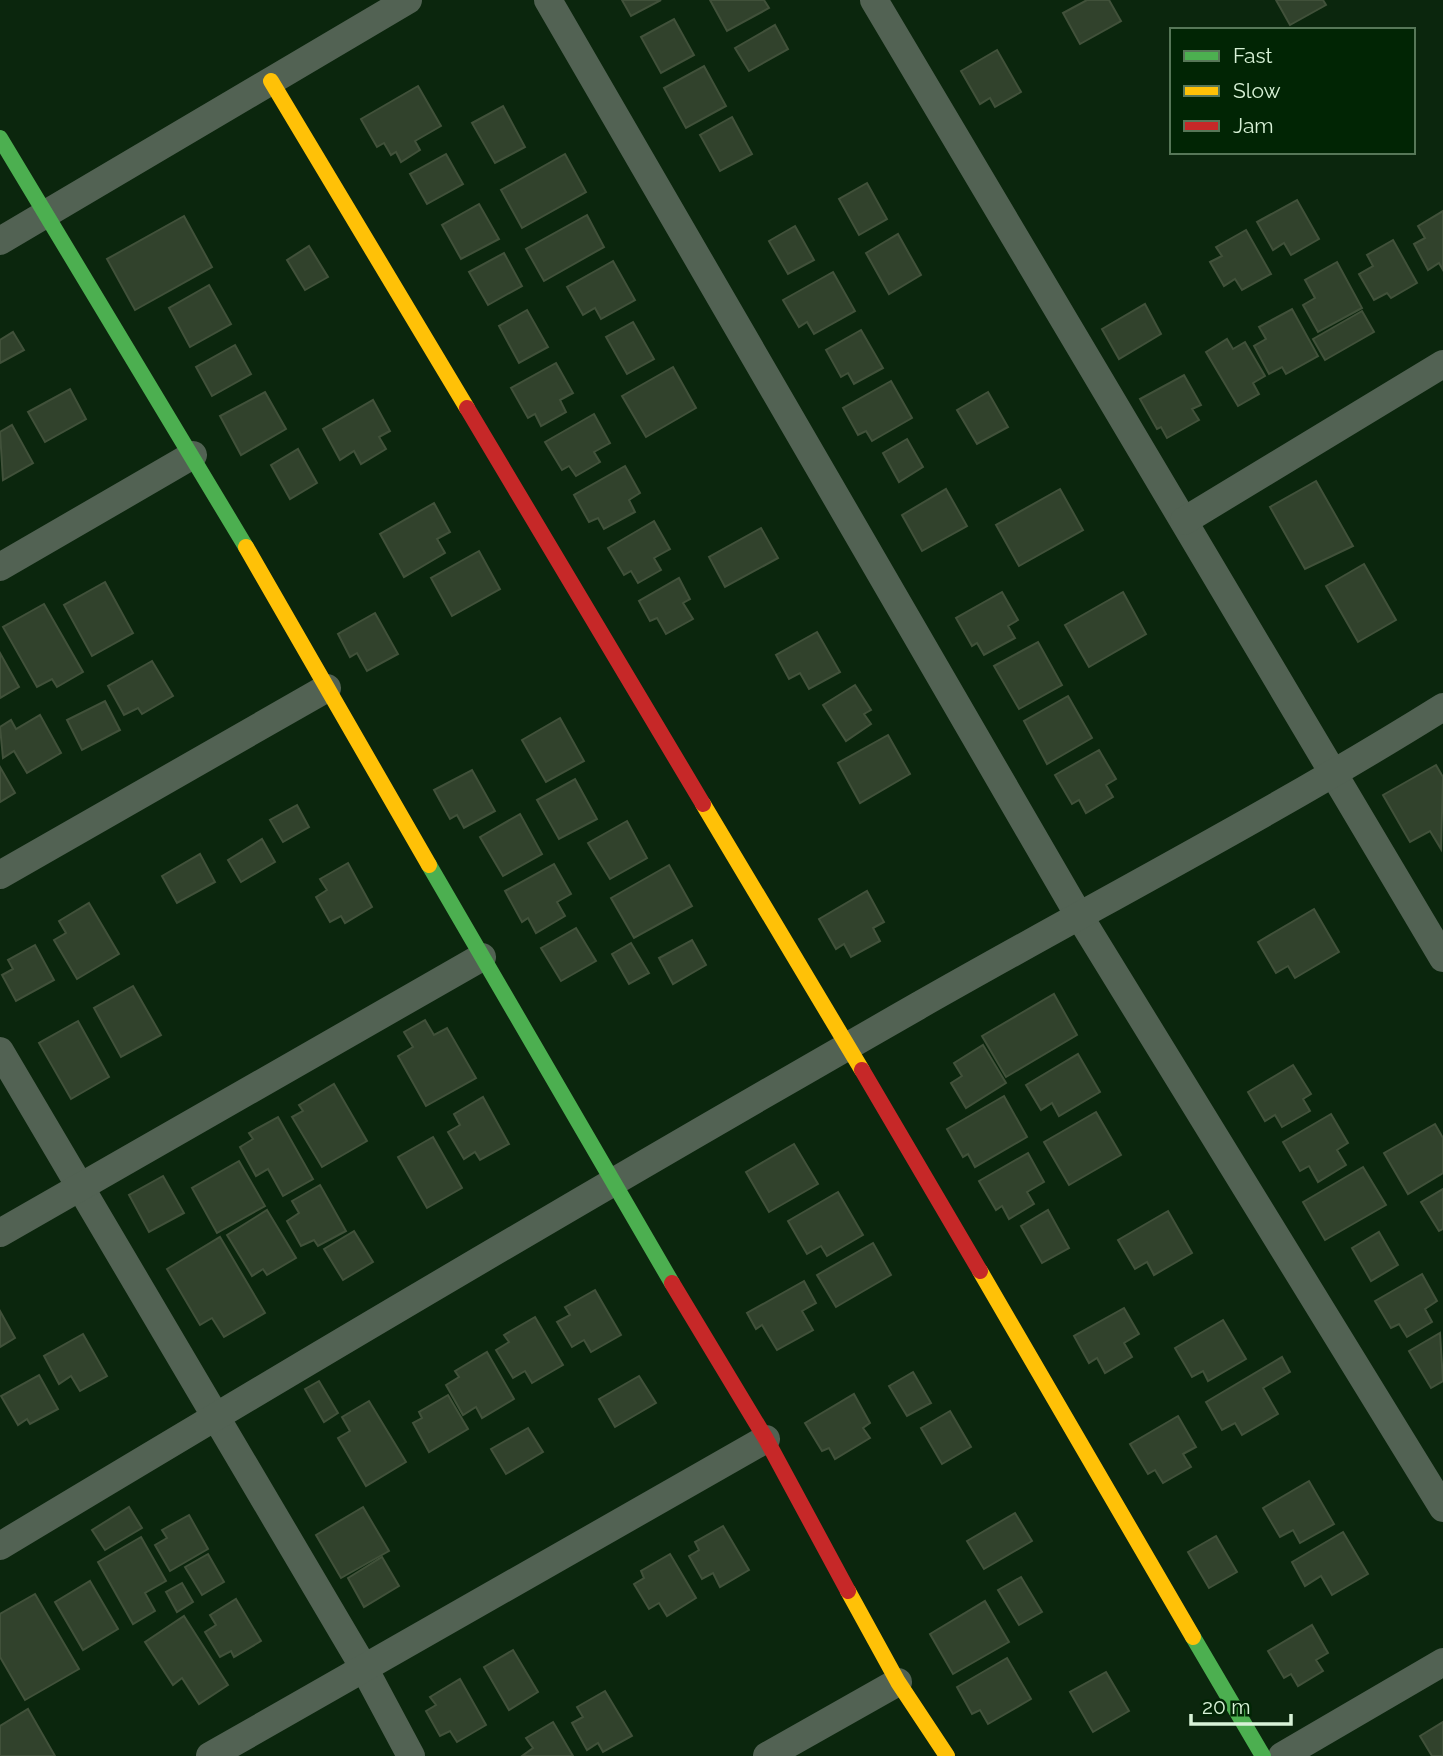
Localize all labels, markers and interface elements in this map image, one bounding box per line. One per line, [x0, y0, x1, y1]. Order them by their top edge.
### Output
legend [1170, 28, 1415, 154]
text: Fast [1233, 43, 1273, 68]
text: Slow [1233, 78, 1281, 103]
text: Jam [1233, 113, 1274, 138]
scale bar [1191, 1682, 1291, 1726]
text: 20 m [1202, 1694, 1250, 1719]

